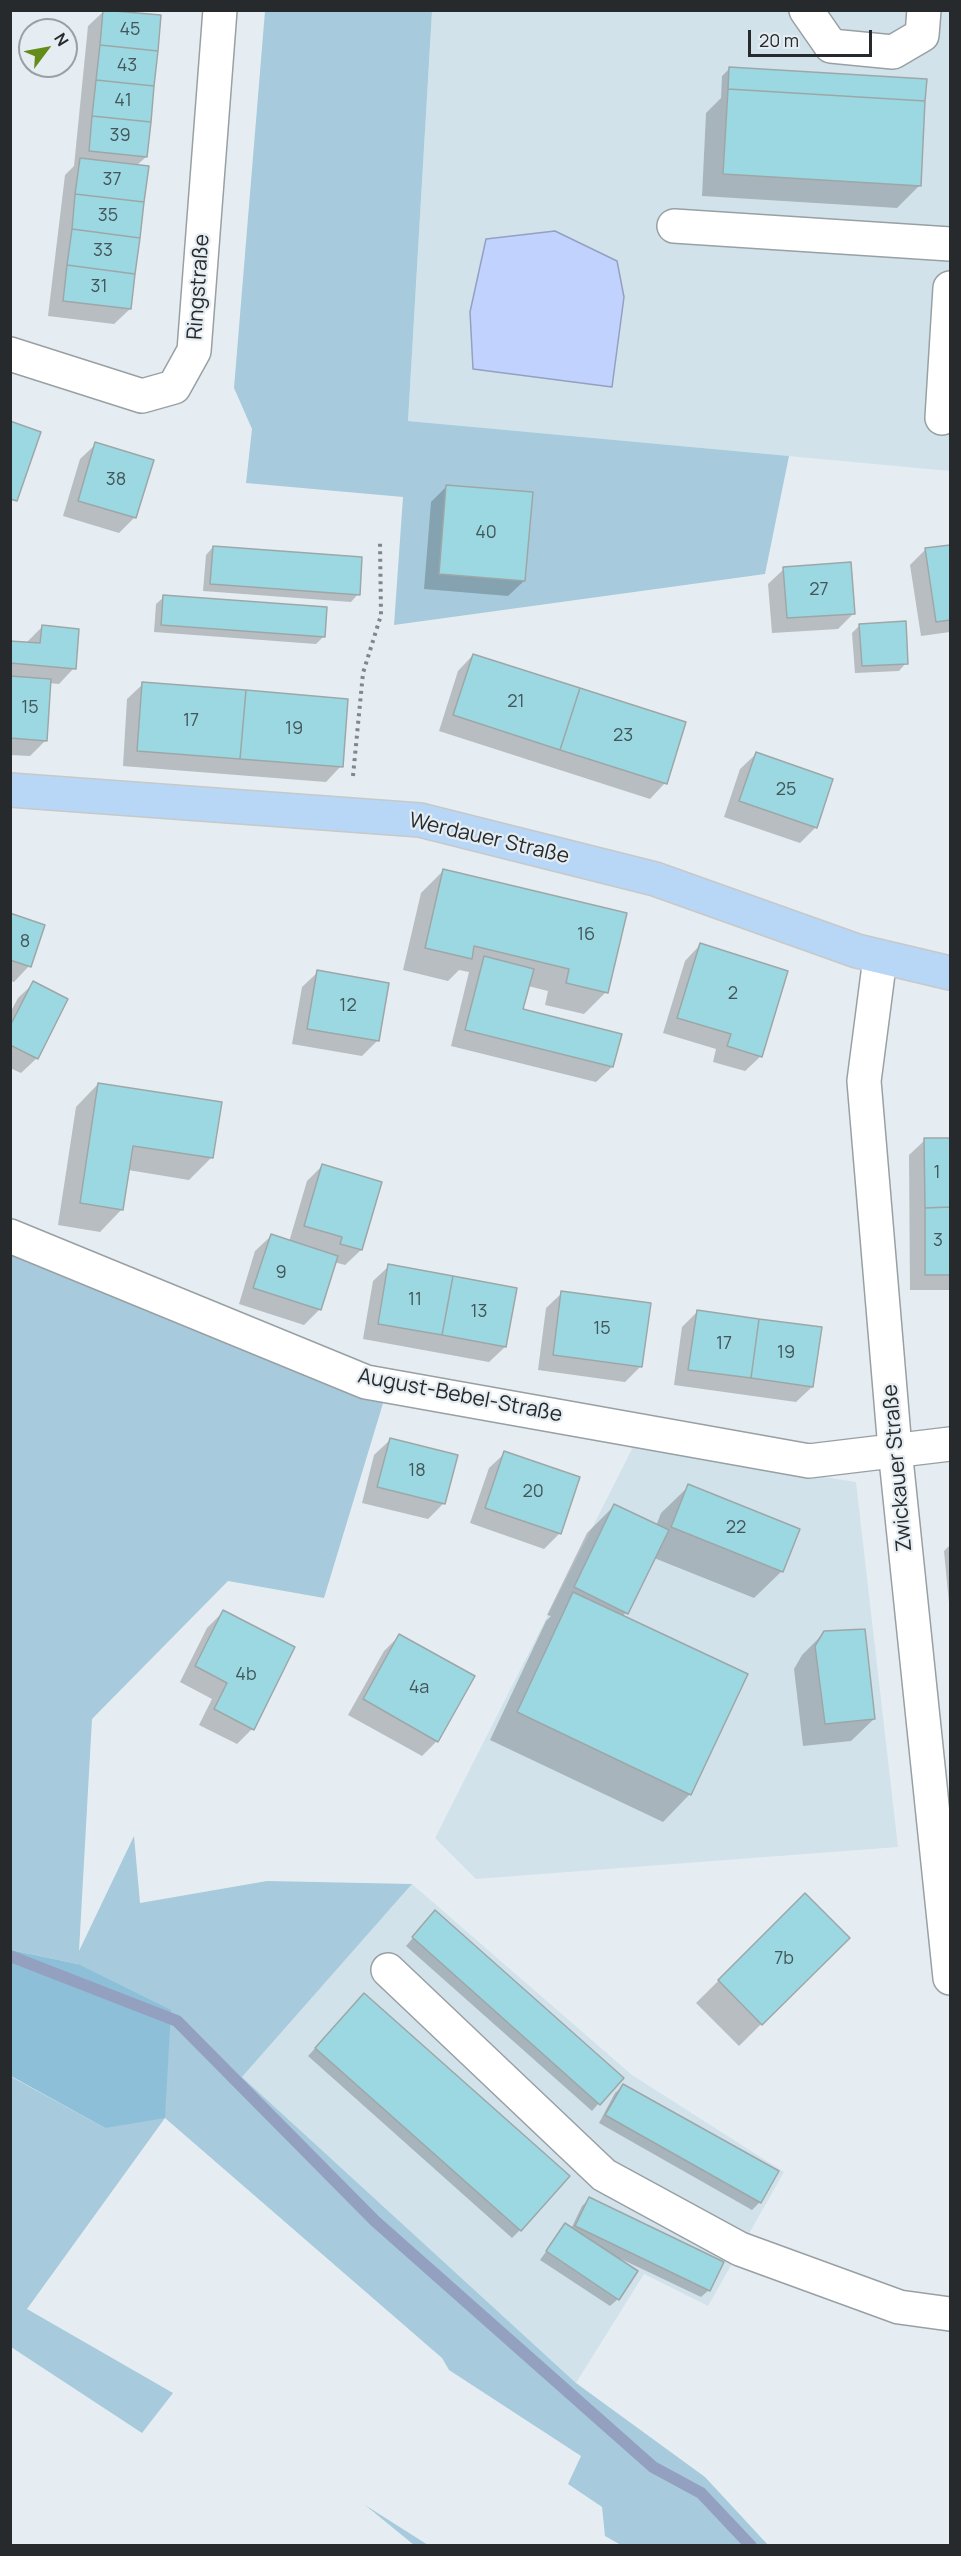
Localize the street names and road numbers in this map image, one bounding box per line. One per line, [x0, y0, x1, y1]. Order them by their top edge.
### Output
street label: Ringstraße [183, 233, 215, 341]
street label: Werdauer Straße [406, 808, 572, 870]
street label: August-Bebel-Straße [356, 1364, 564, 1428]
street label: Zwickauer Straße [878, 1383, 918, 1553]

